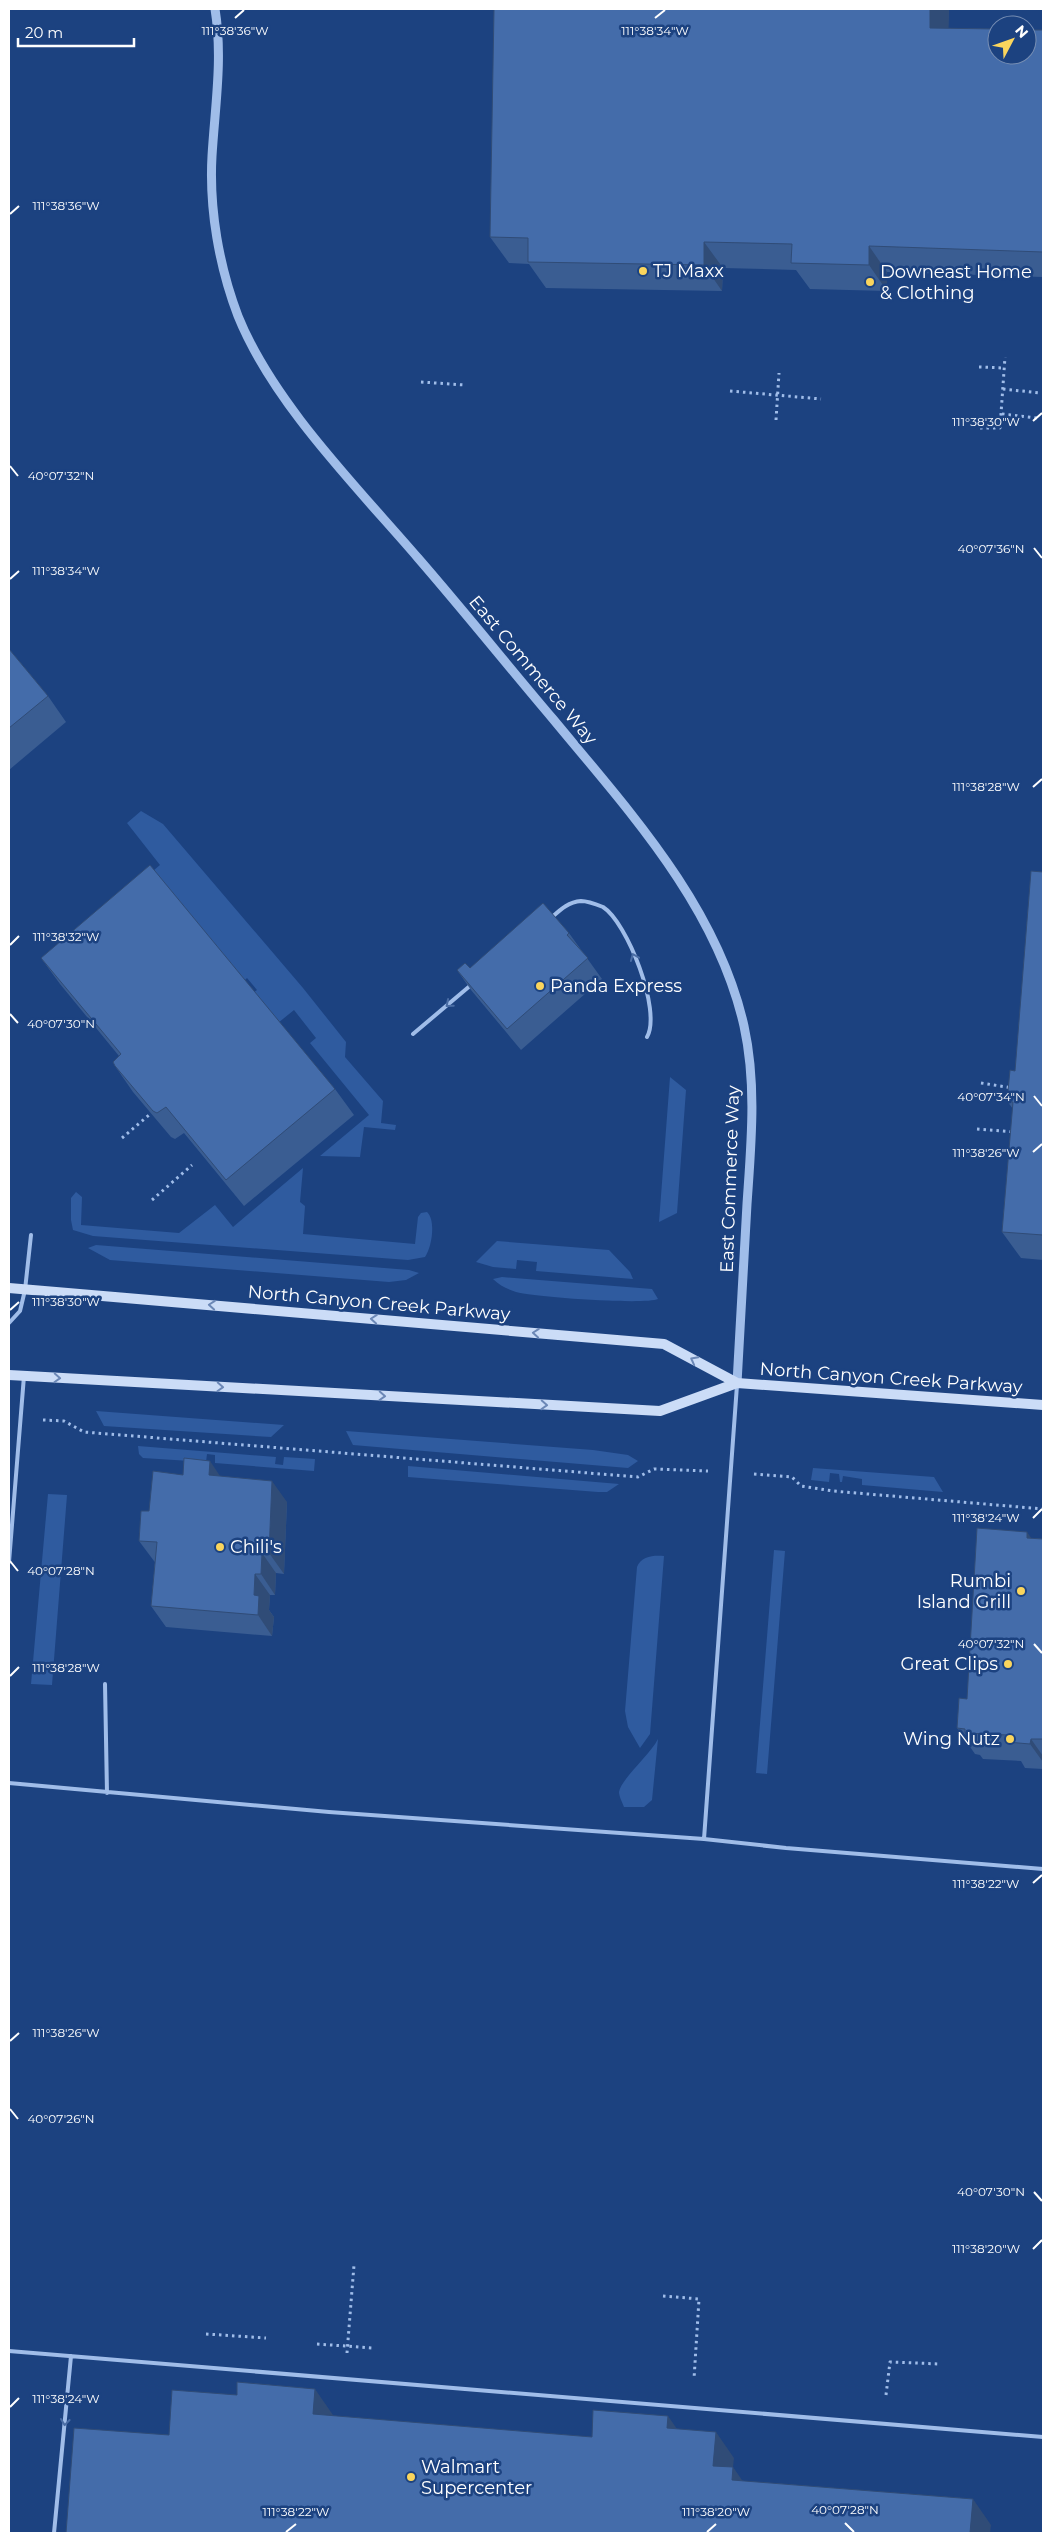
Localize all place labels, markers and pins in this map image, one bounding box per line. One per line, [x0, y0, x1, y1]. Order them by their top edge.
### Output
place label: TJ Maxx [653, 260, 724, 282]
place label: Downeast Home & Clothing [880, 261, 1032, 304]
marker: TJ Maxx [637, 265, 649, 277]
marker: Downeast Home & Clothing [864, 276, 876, 288]
place label: Panda Express [550, 975, 682, 997]
marker: Panda Express [534, 980, 546, 992]
place label: Chili's [230, 1536, 282, 1558]
marker: Chili's [214, 1541, 226, 1553]
place label: Rumbi Island Grill [917, 1570, 1011, 1613]
marker: Rumbi Island Grill [1015, 1585, 1027, 1597]
place label: Great Clips [900, 1653, 998, 1675]
marker: Great Clips [1002, 1658, 1014, 1670]
place label: Wing Nutz [903, 1728, 1000, 1750]
marker: Wing Nutz [1004, 1733, 1016, 1745]
place label: Walmart Supercenter [421, 2456, 532, 2499]
marker: Walmart Supercenter [405, 2471, 417, 2483]

